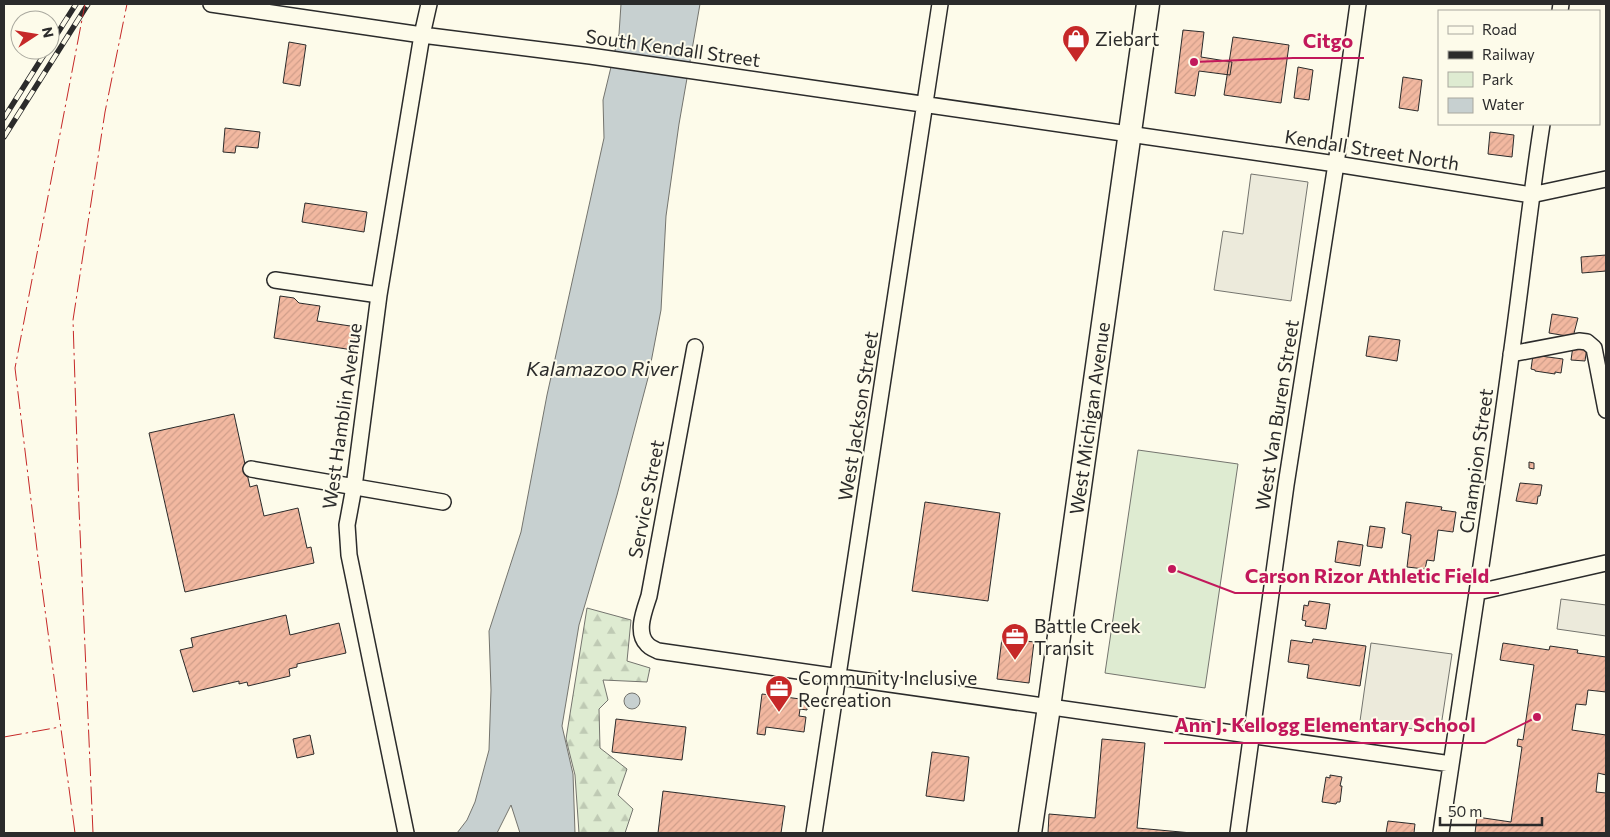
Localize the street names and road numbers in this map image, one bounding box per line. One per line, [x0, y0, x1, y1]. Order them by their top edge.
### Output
street label: South Kendall Street [584, 24, 762, 71]
street label: Kendall Street North [1283, 124, 1461, 175]
street label: West Van Buren Street [1250, 318, 1303, 512]
street label: West Michigan Avenue [1064, 320, 1114, 516]
street label: West Hamblin Avenue [317, 321, 366, 510]
street label: West Jackson Street [833, 329, 882, 502]
street label: Champion Street [1454, 387, 1497, 535]
street label: Service Street [623, 438, 668, 560]

